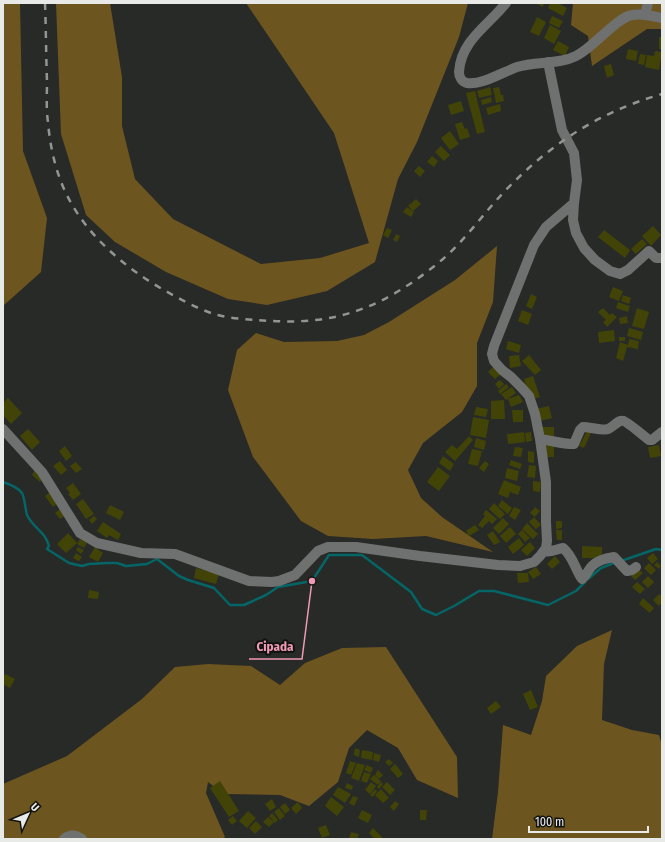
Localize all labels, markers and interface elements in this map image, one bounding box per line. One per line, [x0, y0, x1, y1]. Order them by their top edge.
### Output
callout: Cipada [249, 634, 302, 659]
text: Cipada [256, 639, 294, 654]
north arrow [8, 794, 48, 834]
text: U [28, 801, 42, 814]
scale bar [529, 808, 648, 834]
text: 100 m [535, 815, 564, 829]

